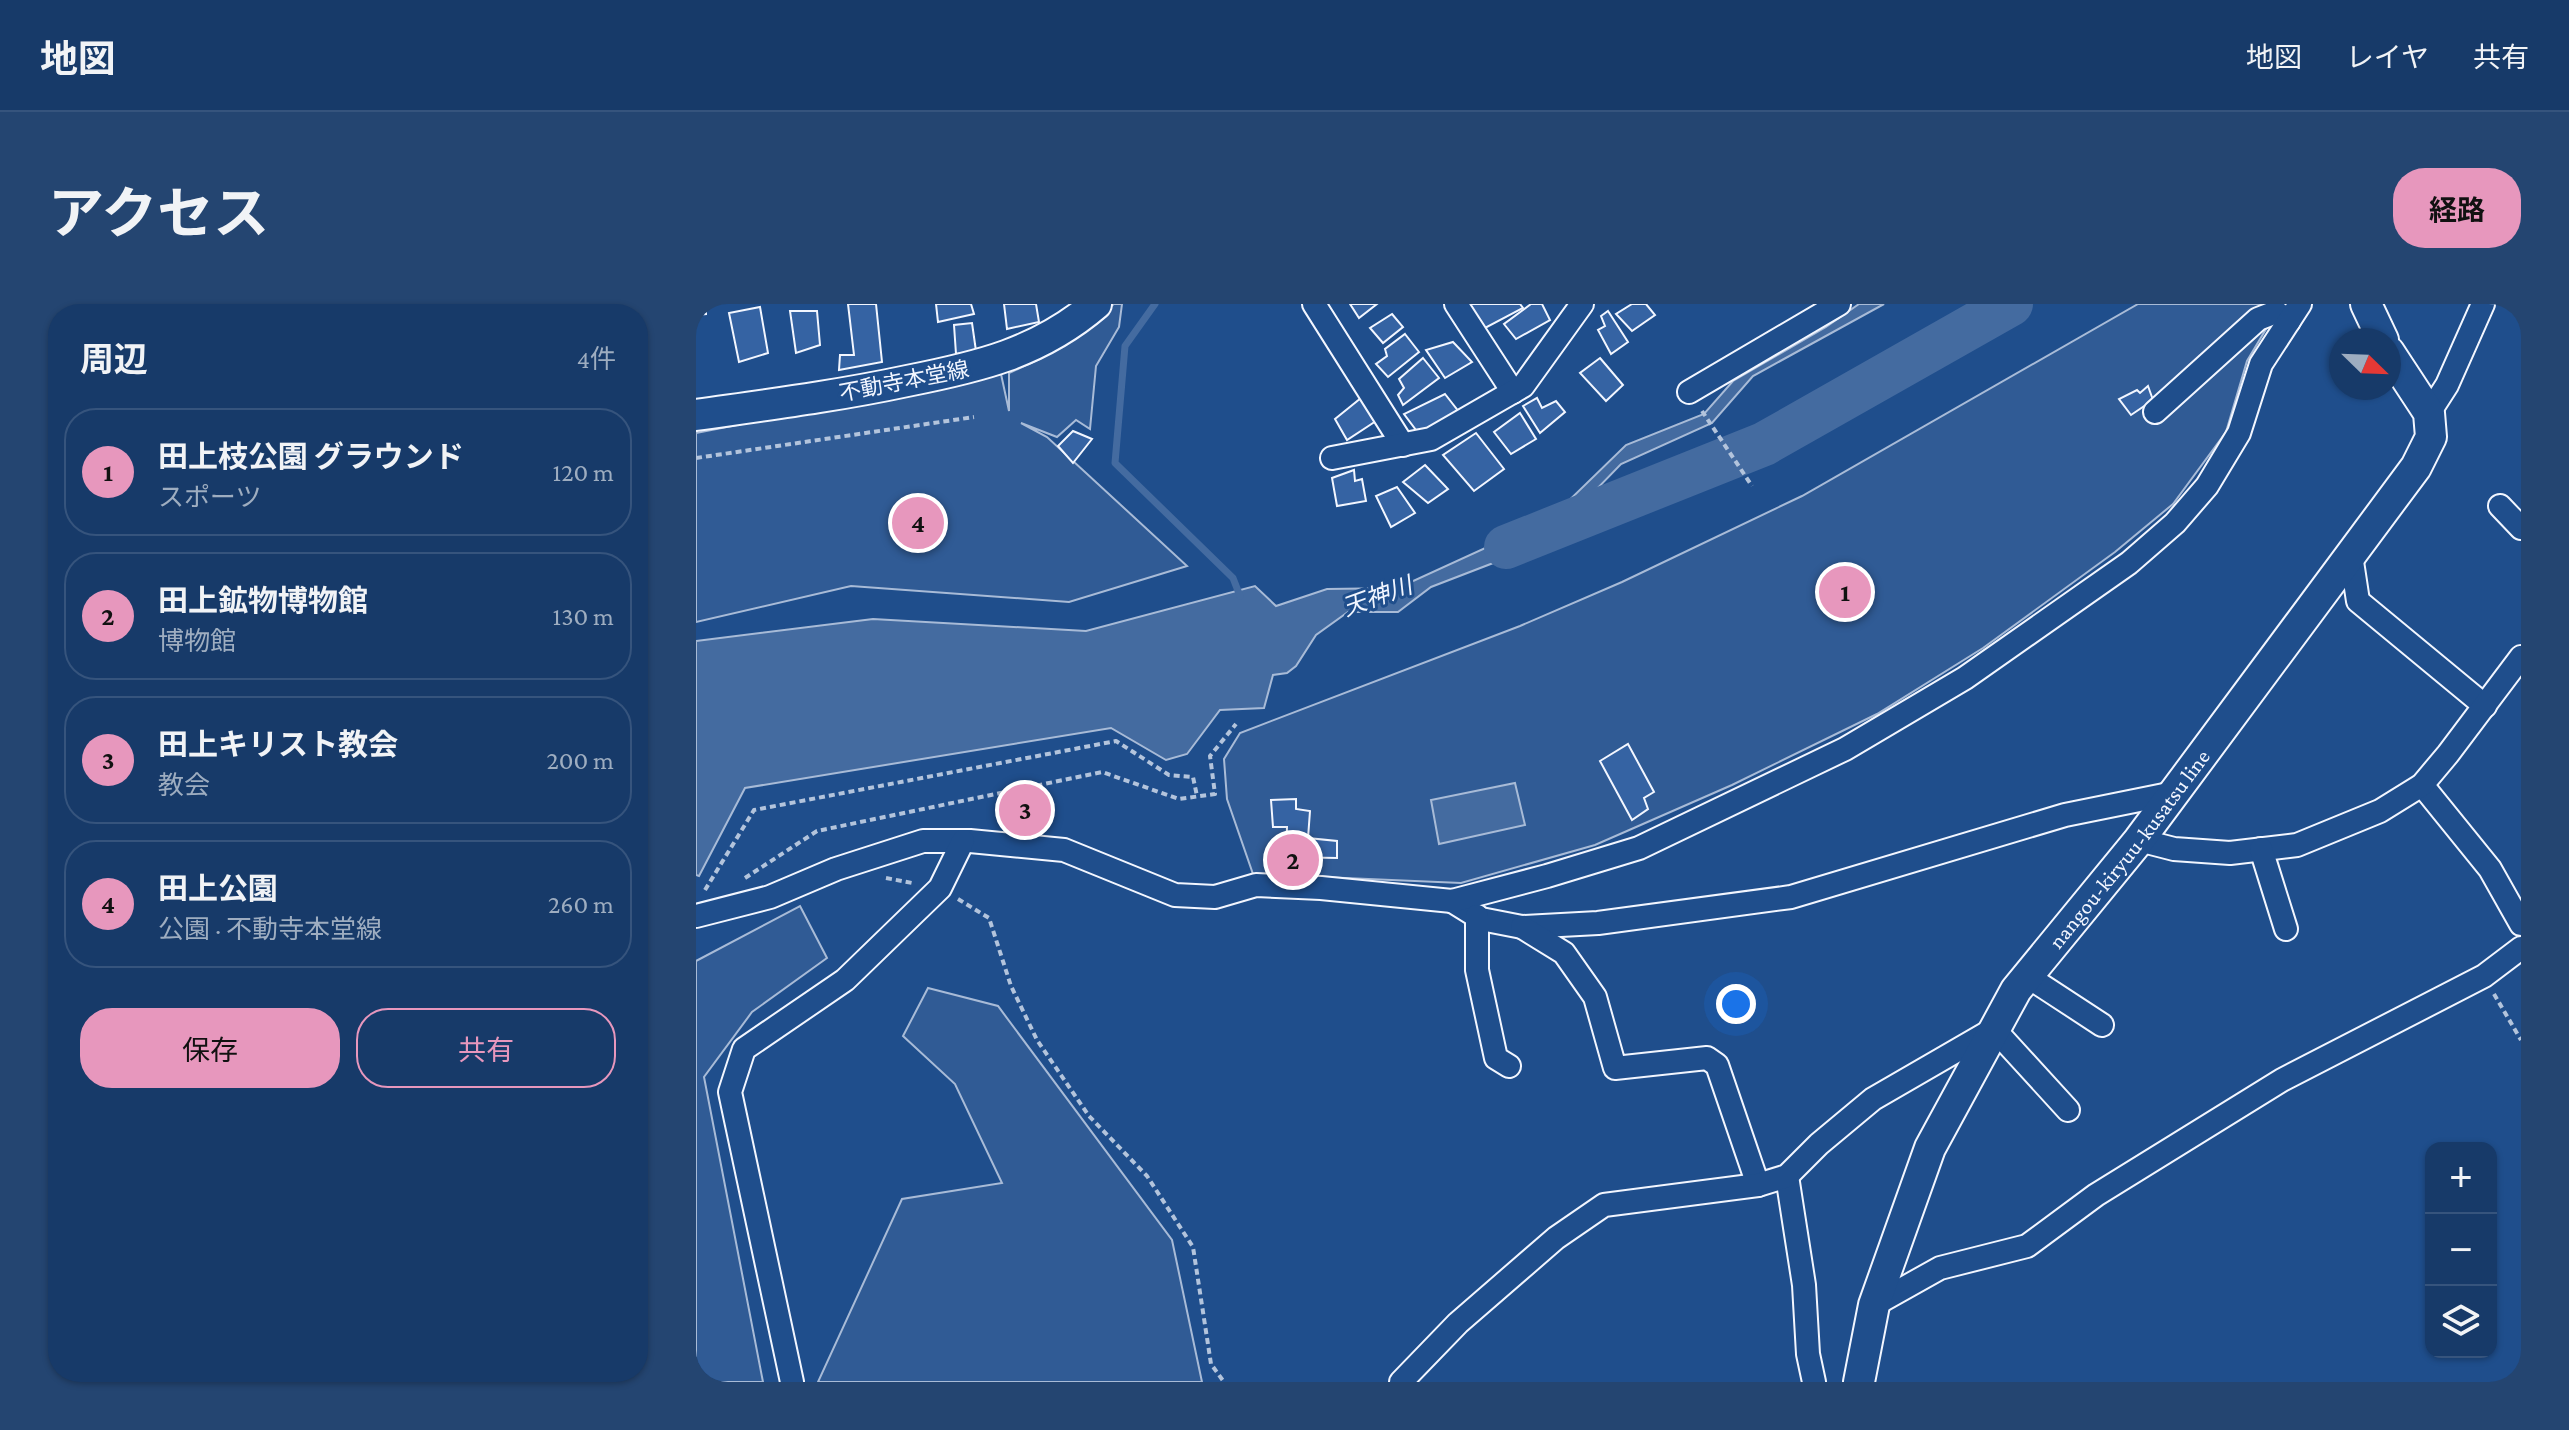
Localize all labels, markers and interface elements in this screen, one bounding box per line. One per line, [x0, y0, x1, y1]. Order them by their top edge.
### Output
text: 地図 [40, 38, 116, 80]
text: 地図 [2246, 42, 2302, 73]
text: レイヤ [2346, 42, 2429, 73]
text: 共有 [2473, 42, 2529, 73]
button: 経路 [2393, 168, 2521, 248]
text: アクセス [48, 183, 269, 245]
north arrow [2329, 328, 2401, 400]
text: 周辺 [80, 341, 148, 378]
text: 4件 [577, 345, 616, 374]
street label: 不動寺本堂線 [837, 356, 971, 406]
text: 田上枝公園 グラウンド [158, 440, 464, 473]
text: 1 [103, 458, 113, 487]
text: 120 m [553, 458, 614, 487]
text: スポーツ [158, 483, 261, 512]
pin: 4 [892, 493, 944, 553]
pin: 1 [1819, 562, 1871, 622]
water label: 天神川 [1339, 570, 1418, 621]
text: 田上鉱物博物館 [158, 584, 368, 617]
text: 2 [101, 602, 115, 631]
text: 130 m [553, 602, 614, 631]
text: 博物館 [158, 627, 236, 656]
text: 田上キリスト教会 [158, 728, 398, 761]
street label: nangou-kiryuu-kusatsu line [2043, 744, 2215, 953]
text: 3 [102, 746, 114, 775]
text: 200 m [546, 746, 614, 775]
text: 教会 [158, 771, 210, 800]
pin: 3 [999, 780, 1051, 840]
pin: 2 [1267, 830, 1319, 890]
text: 田上公園 [158, 872, 278, 905]
text: 4 [101, 890, 115, 919]
text: 260 m [548, 890, 614, 919]
text: 公園 · 不動寺本堂線 [158, 915, 382, 944]
your location [1716, 984, 1756, 1024]
button: 保存 [80, 1008, 340, 1088]
button: 共有 [356, 1008, 616, 1088]
map controls [2425, 1142, 2497, 1358]
button: + [2425, 1142, 2497, 1214]
button: − [2425, 1214, 2497, 1286]
button: layers [2425, 1286, 2497, 1358]

